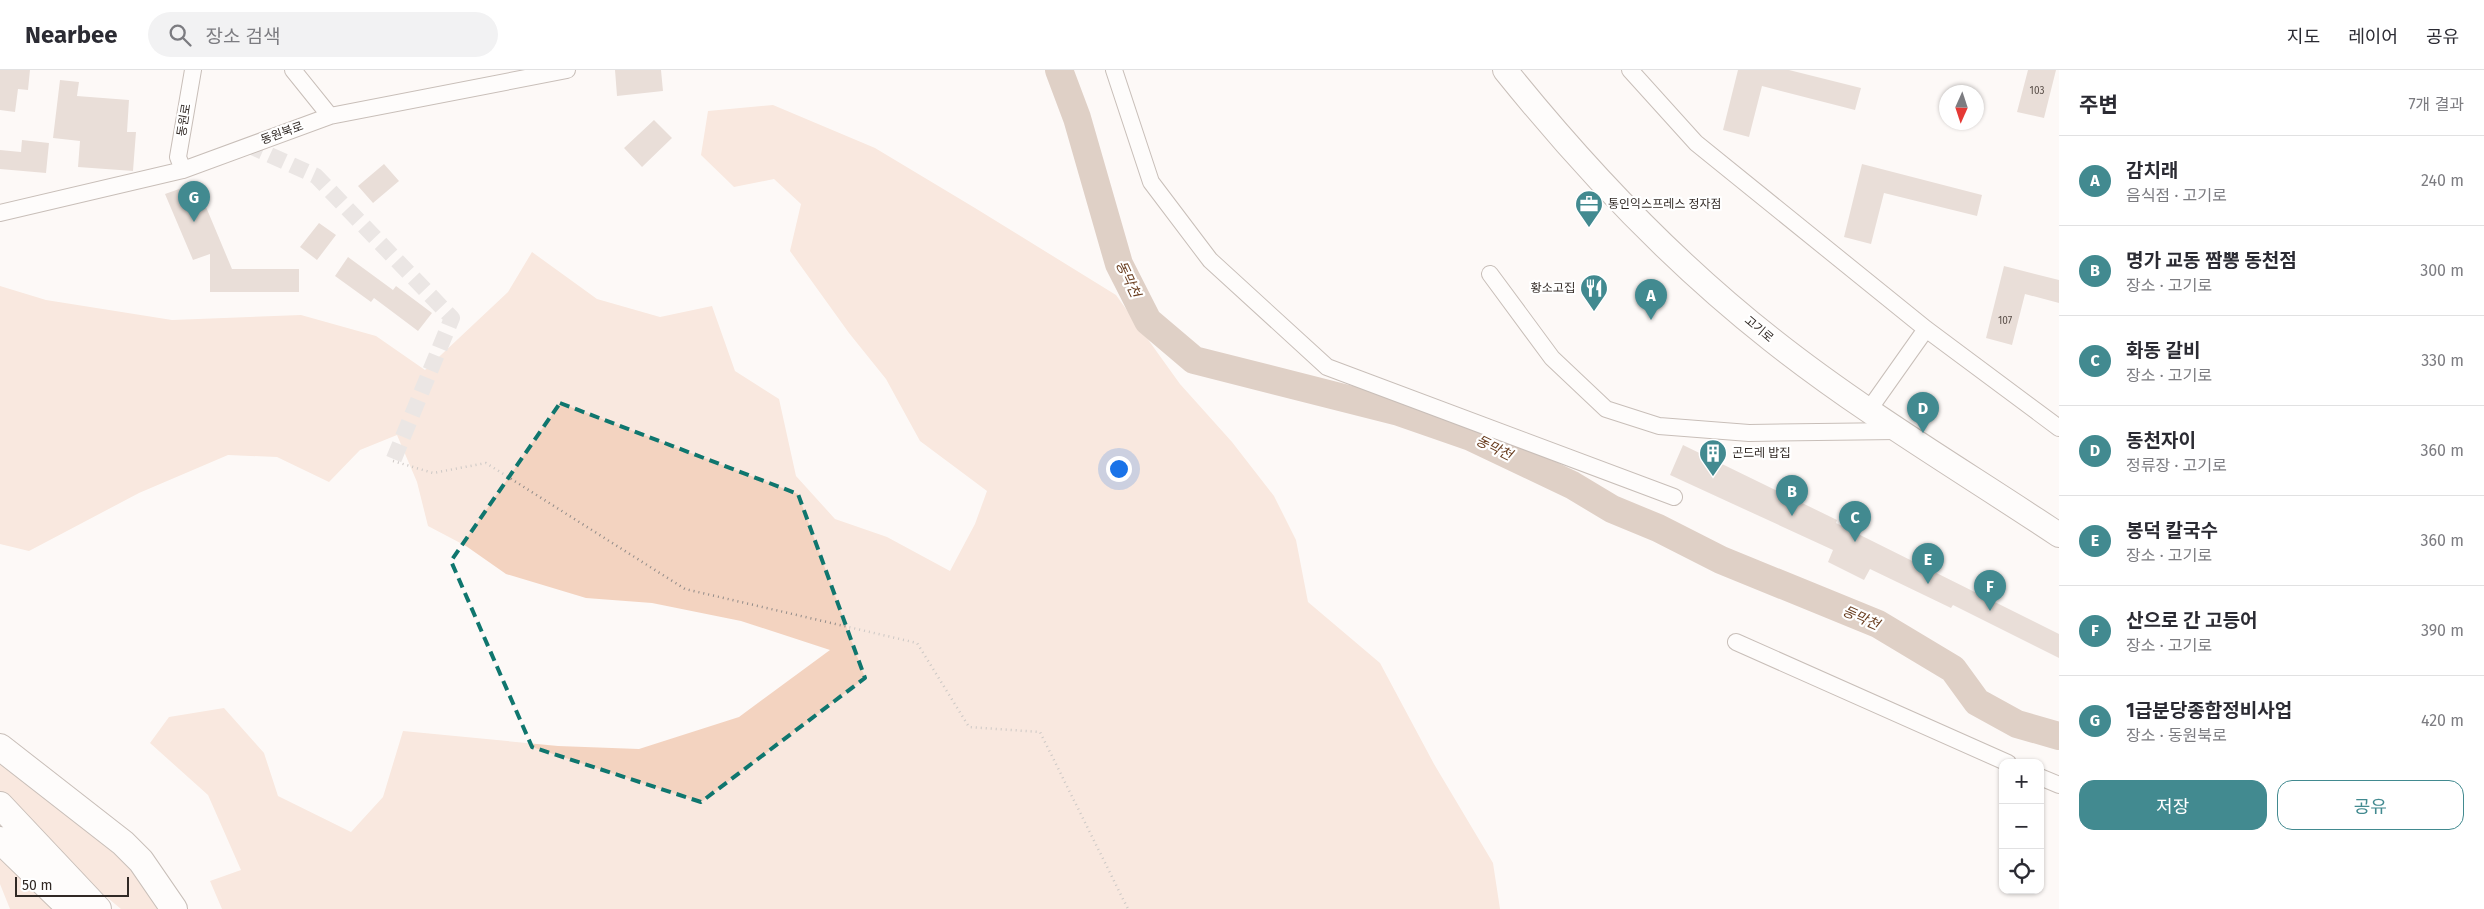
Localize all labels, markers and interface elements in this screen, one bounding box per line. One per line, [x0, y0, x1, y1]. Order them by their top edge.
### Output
search box [148, 12, 498, 57]
text: Nearbee [25, 21, 118, 49]
icon: search [166, 21, 194, 49]
text: 장소 검색 [206, 25, 281, 48]
text: 지도 [2287, 26, 2320, 48]
text: 레이어 [2348, 26, 2398, 48]
text: 공유 [2426, 26, 2459, 48]
north arrow [1939, 85, 1984, 130]
house number: 103 [2030, 85, 2044, 97]
text: 주변 [2079, 92, 2118, 118]
text: 7개 결과 [2408, 95, 2464, 114]
street label: 동원로 [174, 103, 194, 137]
street label: 동원북로 [259, 119, 305, 147]
text: 감치래 [2126, 159, 2178, 182]
text: A [2090, 171, 2100, 190]
text: 240 m [2421, 171, 2464, 190]
pin: G [178, 181, 210, 222]
text: 음식점 · 고기로 [2126, 186, 2227, 205]
office icon: 통인익스프레스 정자점 [1574, 189, 1604, 228]
place label: 통인익스프레스 정자점 [1608, 197, 1722, 211]
text: 명가 교동 짬뽕 동천점 [2126, 249, 2297, 272]
water label: 동막천 [1112, 258, 1144, 301]
text: B [2090, 261, 2100, 280]
text: 300 m [2420, 261, 2464, 280]
restaurant icon: 황소고집 [1579, 273, 1609, 312]
text: 장소 · 고기로 [2126, 276, 2212, 295]
pin: A [1635, 279, 1667, 320]
place label: 황소고집 [1531, 281, 1575, 295]
street label: 고기로 [1742, 313, 1776, 345]
house number: 107 [1998, 315, 2013, 327]
text: 화동 갈비 [2126, 339, 2200, 362]
text: C [2090, 351, 2100, 370]
text: 330 m [2421, 351, 2464, 370]
text: 장소 · 고기로 [2126, 366, 2212, 385]
pin: D [1907, 392, 1939, 433]
text: 동천자이 [2126, 429, 2196, 452]
water label: 동막천 [1473, 432, 1516, 465]
building icon: 곤드레 밥집 [1698, 438, 1728, 477]
text: D [2090, 441, 2100, 460]
text: 360 m [2421, 441, 2464, 460]
place label: 곤드레 밥집 [1732, 446, 1790, 460]
your location [1106, 456, 1132, 482]
text: 정류장 · 고기로 [2126, 456, 2227, 475]
pin: B [1776, 475, 1808, 516]
pin: C [1839, 501, 1871, 542]
text: 봉덕 칼국수 [2126, 519, 2218, 542]
text: E [2091, 531, 2099, 550]
text: 360 m [2421, 531, 2464, 550]
pin: E [1912, 543, 1944, 584]
text: 장소 · 고기로 [2126, 546, 2212, 565]
pin: F [1974, 570, 2006, 611]
water label: 동막천 [1840, 602, 1883, 634]
text: 산으로 간 고등어 [2126, 609, 2257, 632]
text: F [2091, 621, 2099, 640]
text: 390 m [2421, 621, 2464, 640]
text: 장소 · 고기로 [2126, 636, 2212, 655]
text: 1급분당종합정비사업 [2126, 699, 2292, 722]
text: G [2090, 711, 2100, 730]
text: 420 m [2421, 711, 2464, 730]
text: 장소 · 동원북로 [2126, 726, 2227, 745]
map controls [1999, 759, 2044, 894]
button: + [1999, 759, 2044, 804]
button: 저장 [2079, 780, 2267, 830]
button: 공유 [2277, 780, 2464, 830]
button: − [1999, 804, 2044, 849]
button: locate [1999, 849, 2044, 894]
scale bar [15, 874, 129, 897]
text: 50 m [22, 877, 53, 894]

